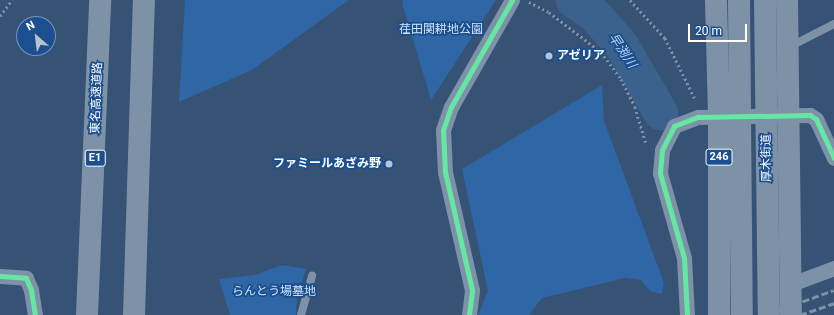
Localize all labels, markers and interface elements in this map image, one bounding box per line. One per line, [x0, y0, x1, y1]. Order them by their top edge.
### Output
north arrow [16, 16, 56, 56]
scale bar [690, 16, 749, 42]
text: N [24, 18, 37, 33]
park label: 荏田関耕地公園 [399, 23, 483, 37]
text: 20 m [695, 24, 722, 38]
water label: 早渕川 [605, 30, 639, 72]
place label: アゼリア [557, 49, 605, 63]
marker: アゼリア [544, 51, 554, 61]
street label: 東名高速道路 [89, 62, 105, 134]
street label: 厚木街道 [759, 134, 775, 182]
road number: 246 [705, 148, 733, 166]
road number: E1 [84, 149, 106, 167]
place label: ファミールあざみ野 [273, 157, 381, 171]
marker: ファミールあざみ野 [384, 159, 394, 169]
park label: らんとう場墓地 [232, 285, 316, 299]

